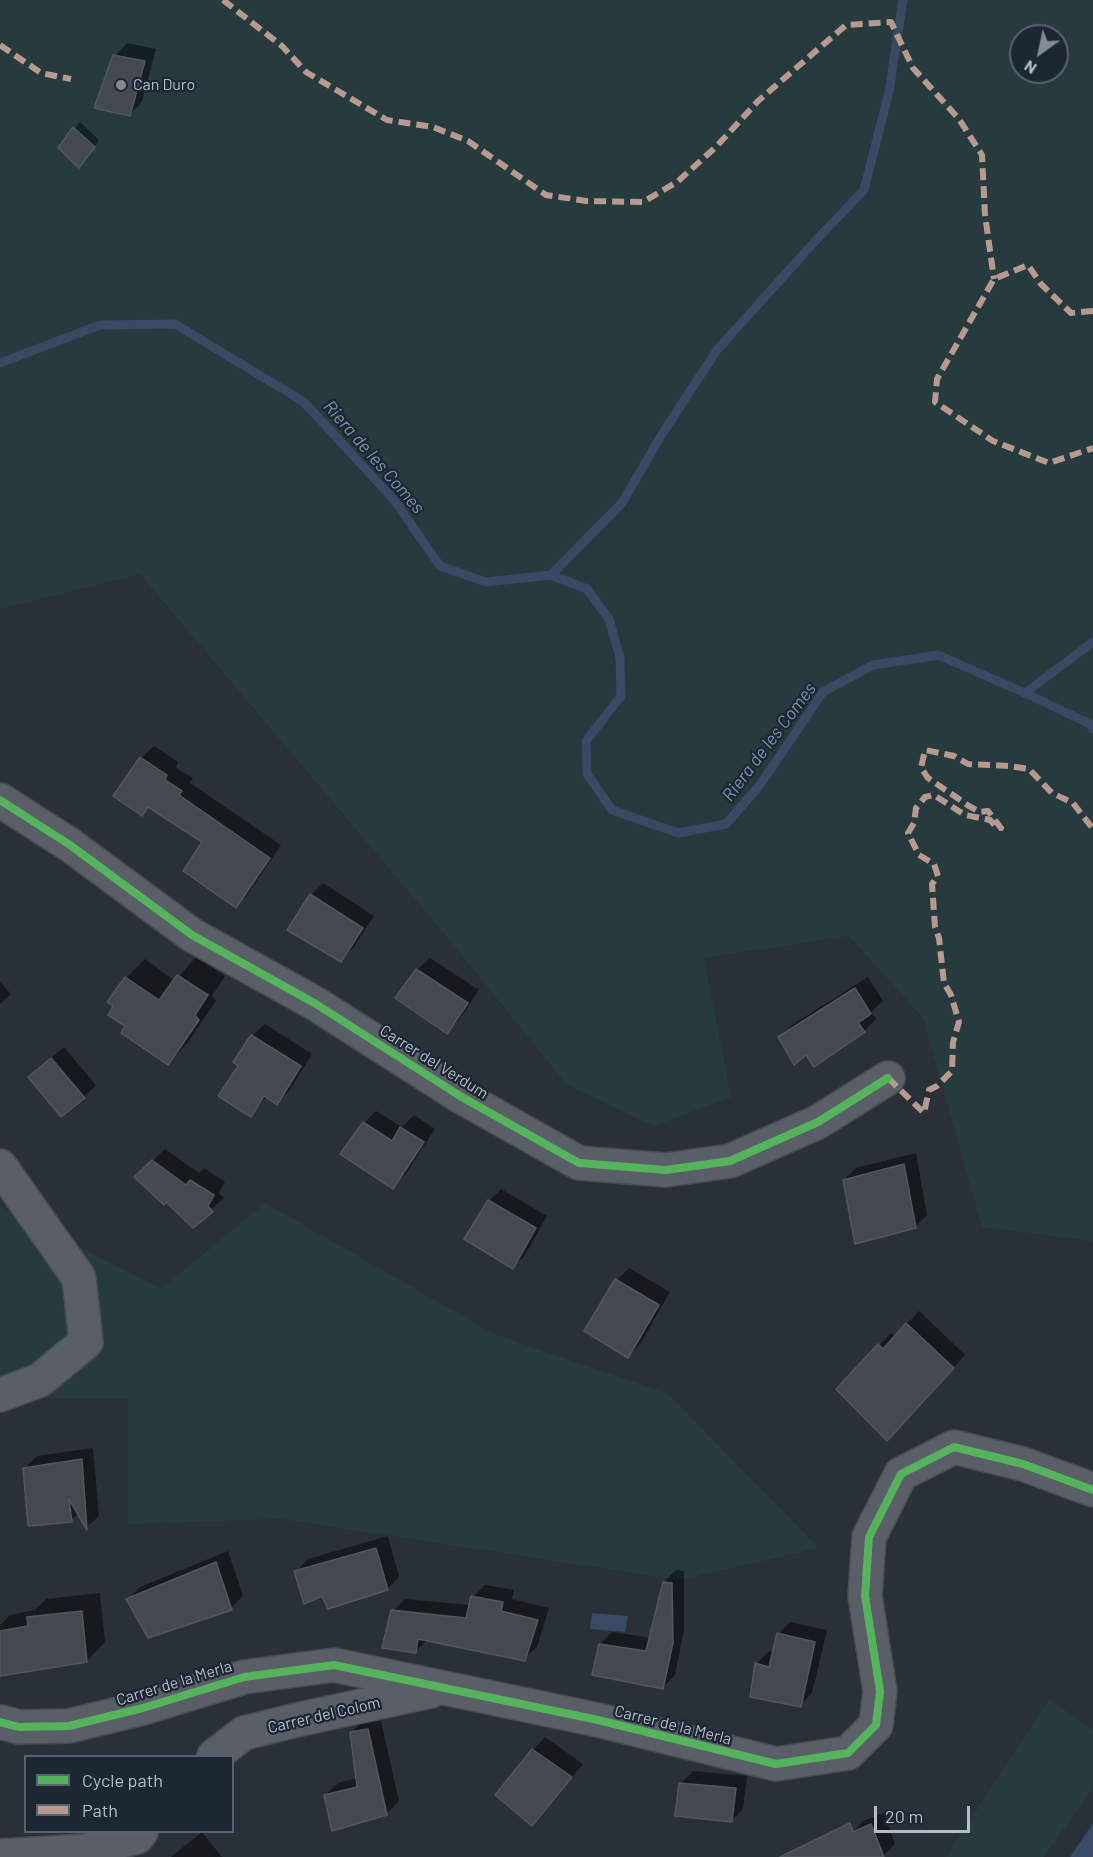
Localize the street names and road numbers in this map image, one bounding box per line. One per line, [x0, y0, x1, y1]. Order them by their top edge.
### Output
street label: Carrer del Verdum [376, 1021, 492, 1103]
street label: Carrer de la Merla [114, 1656, 234, 1710]
street label: Carrer del Colom [266, 1693, 382, 1737]
street label: Carrer de la Merla [612, 1701, 734, 1749]

